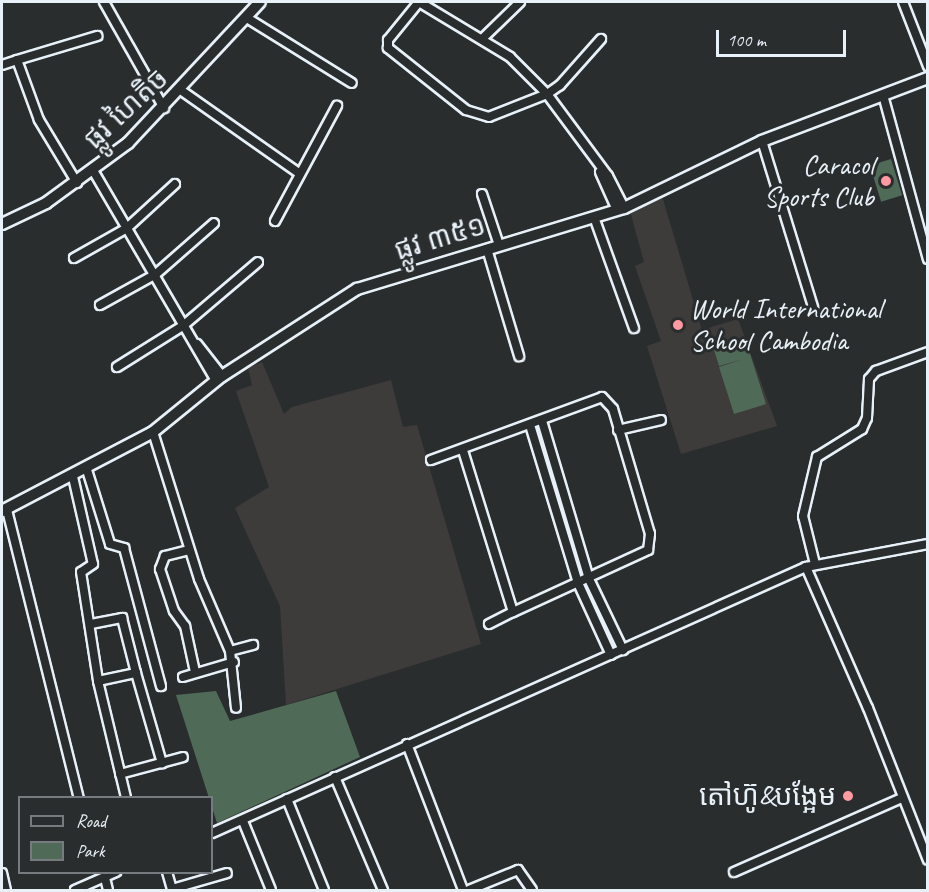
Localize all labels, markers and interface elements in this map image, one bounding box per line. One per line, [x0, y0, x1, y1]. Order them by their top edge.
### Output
scale bar [719, 18, 850, 56]
text: 100 m [727, 29, 766, 51]
street label: ផ្លូវ ហៃតិច [77, 62, 175, 156]
place label: Caracol Sports Club [764, 148, 874, 214]
marker: Caracol Sports Club [879, 174, 893, 188]
street label: ផ្លូវ ៣៥១ [390, 208, 490, 268]
place label: World International School Cambodia [690, 292, 881, 358]
marker: World International School Cambodia [671, 318, 685, 332]
place label: តៅហ៊ូ&បង្អែម [699, 779, 836, 813]
marker: តៅហ៊ូ&បង្អែម [841, 789, 855, 803]
legend [18, 796, 213, 874]
text: Road [76, 810, 106, 832]
text: Park [76, 840, 105, 862]

